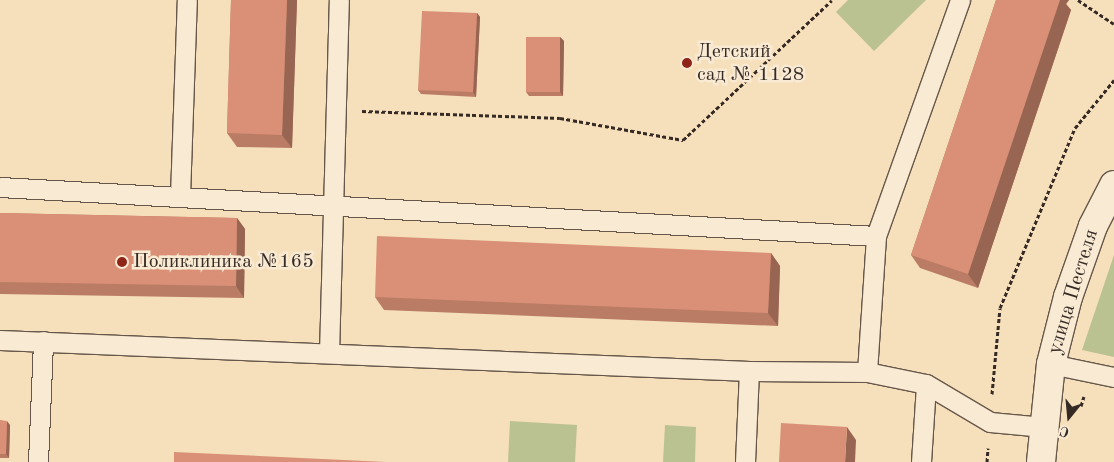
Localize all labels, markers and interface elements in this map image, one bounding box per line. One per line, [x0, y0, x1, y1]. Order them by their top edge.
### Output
place label: Детский сад № 1128 [697, 40, 804, 87]
marker: Детский сад № 1128 [681, 57, 693, 69]
street label: улица Пестеля [1044, 227, 1104, 357]
place label: Поликлиника №165 [133, 250, 314, 274]
marker: Поликлиника №165 [115, 255, 129, 269]
north arrow [1044, 392, 1094, 442]
text: С [1058, 423, 1071, 439]

